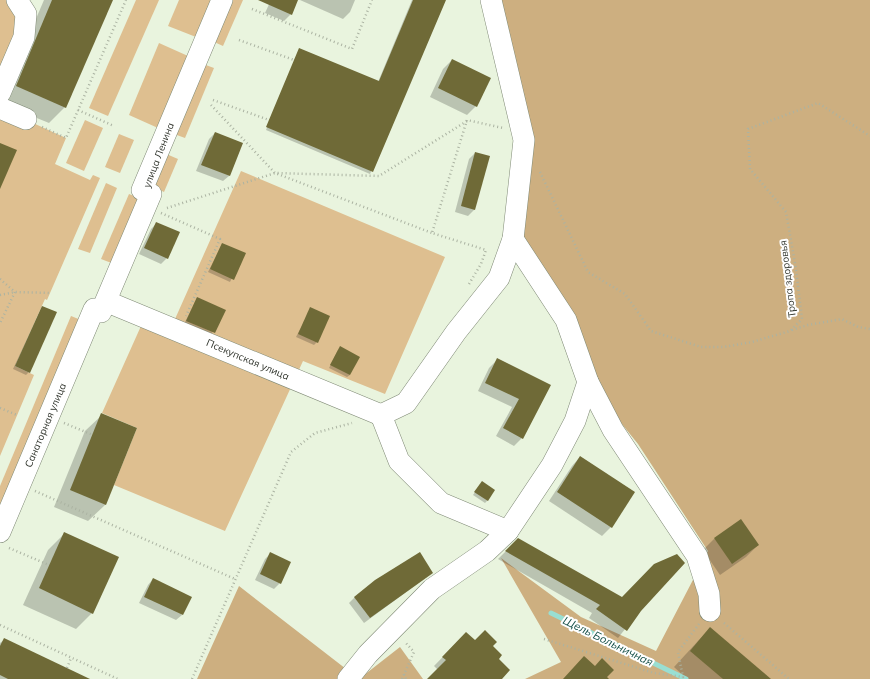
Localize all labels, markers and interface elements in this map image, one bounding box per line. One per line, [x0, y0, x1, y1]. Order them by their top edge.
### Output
street label: улица Ленина [140, 121, 177, 190]
street label: Тропа здоровья [776, 240, 799, 318]
street label: Псекупская улица [204, 336, 291, 383]
street label: Санаторная улица [22, 381, 69, 469]
water label: Щель Больничная [561, 613, 655, 669]

